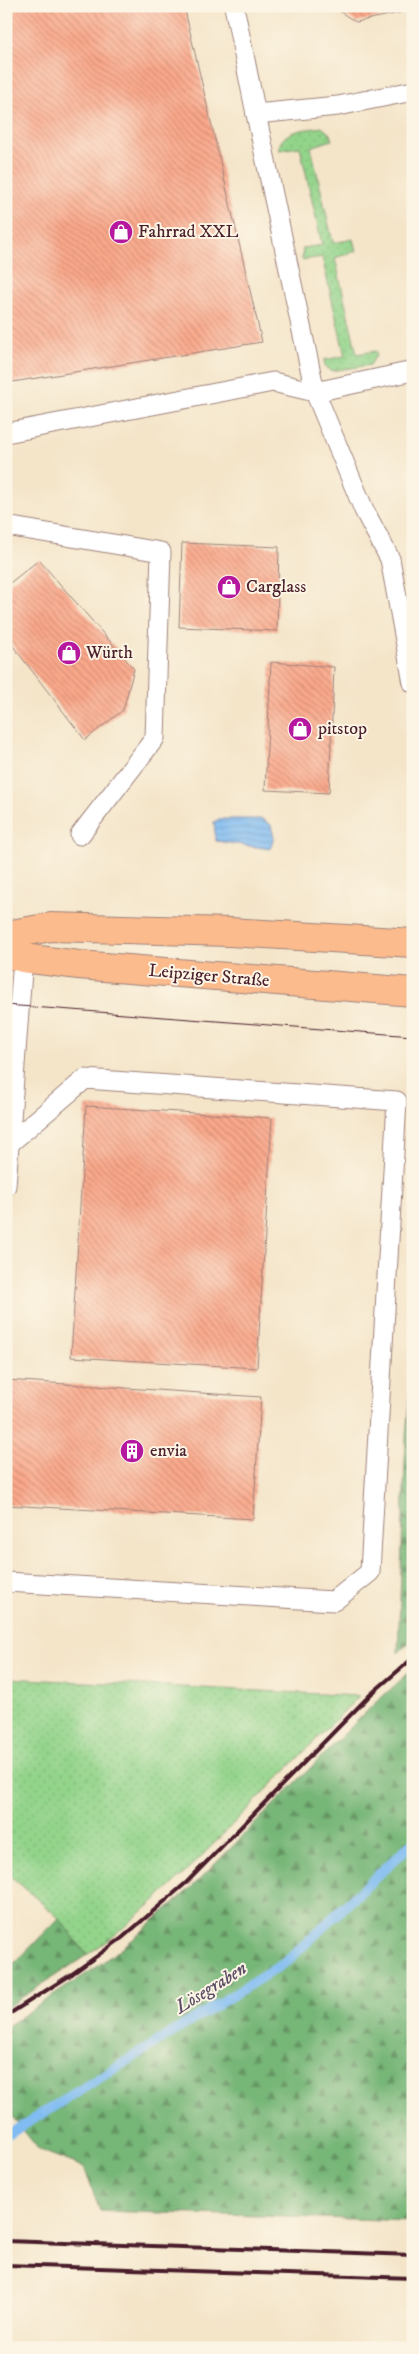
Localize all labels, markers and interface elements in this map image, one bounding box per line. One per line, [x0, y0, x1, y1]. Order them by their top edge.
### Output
shop icon: Fahrrad XXL [108, 219, 134, 245]
place label: Fahrrad XXL [138, 221, 239, 243]
shop icon: Carglass [216, 574, 242, 600]
place label: Carglass [246, 576, 306, 598]
shop icon: Würth [56, 640, 82, 666]
place label: Würth [85, 642, 134, 664]
shop icon: pitstop [287, 716, 313, 742]
place label: pitstop [317, 718, 367, 740]
street label: Leipziger Straße [148, 960, 270, 992]
building icon: envia [119, 1438, 145, 1464]
place label: envia [150, 1440, 187, 1462]
water label: Lösegraben [170, 1957, 251, 2019]

